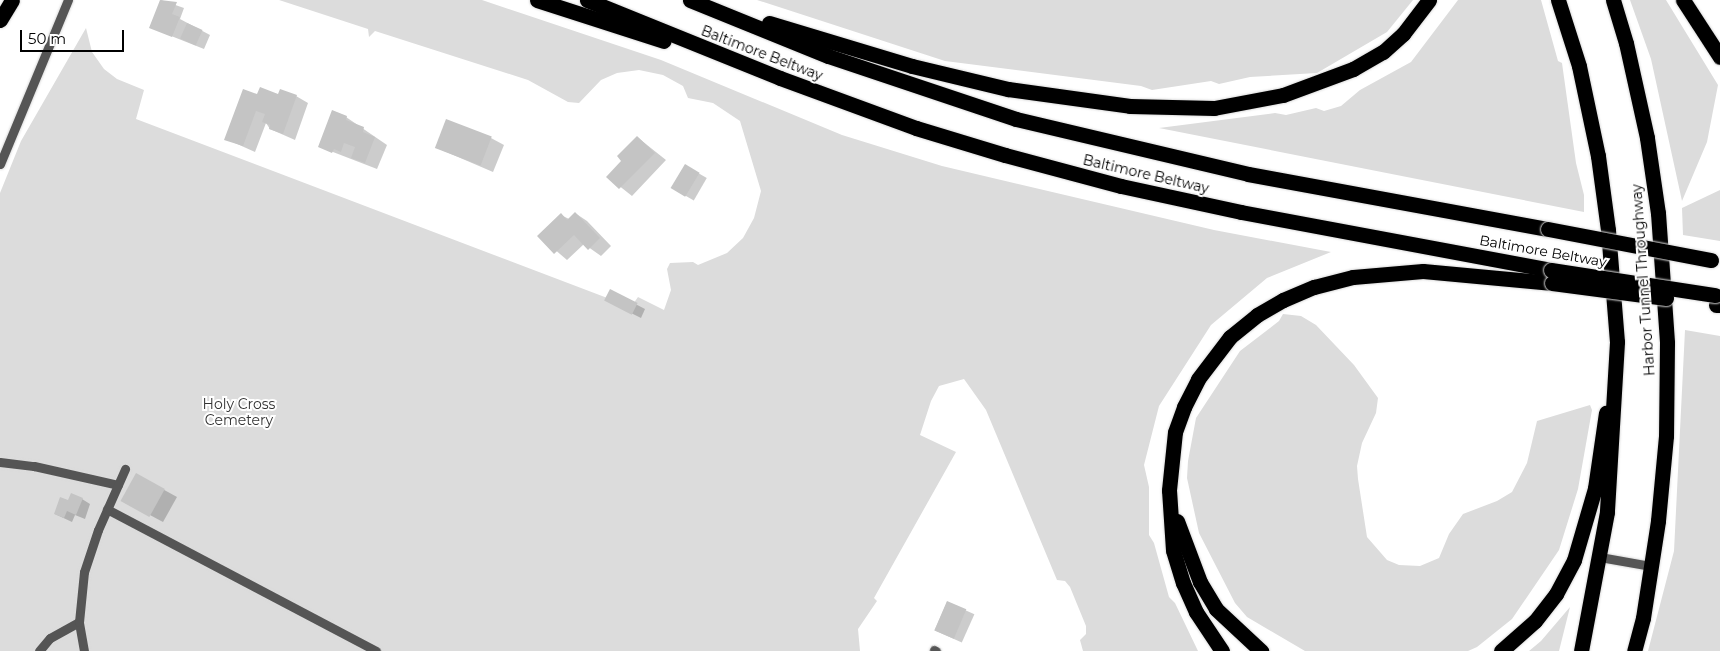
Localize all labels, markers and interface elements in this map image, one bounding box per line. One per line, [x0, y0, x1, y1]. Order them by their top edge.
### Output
scale bar [22, 20, 126, 52]
street label: Baltimore Beltway [699, 22, 825, 84]
text: 50 m [28, 29, 66, 48]
street label: Baltimore Beltway [1081, 151, 1211, 197]
street label: Harbor Tunnel Throughway [1628, 183, 1658, 377]
street label: Baltimore Beltway [1478, 232, 1608, 270]
park label: Holy Cross Cemetery [203, 396, 275, 428]

